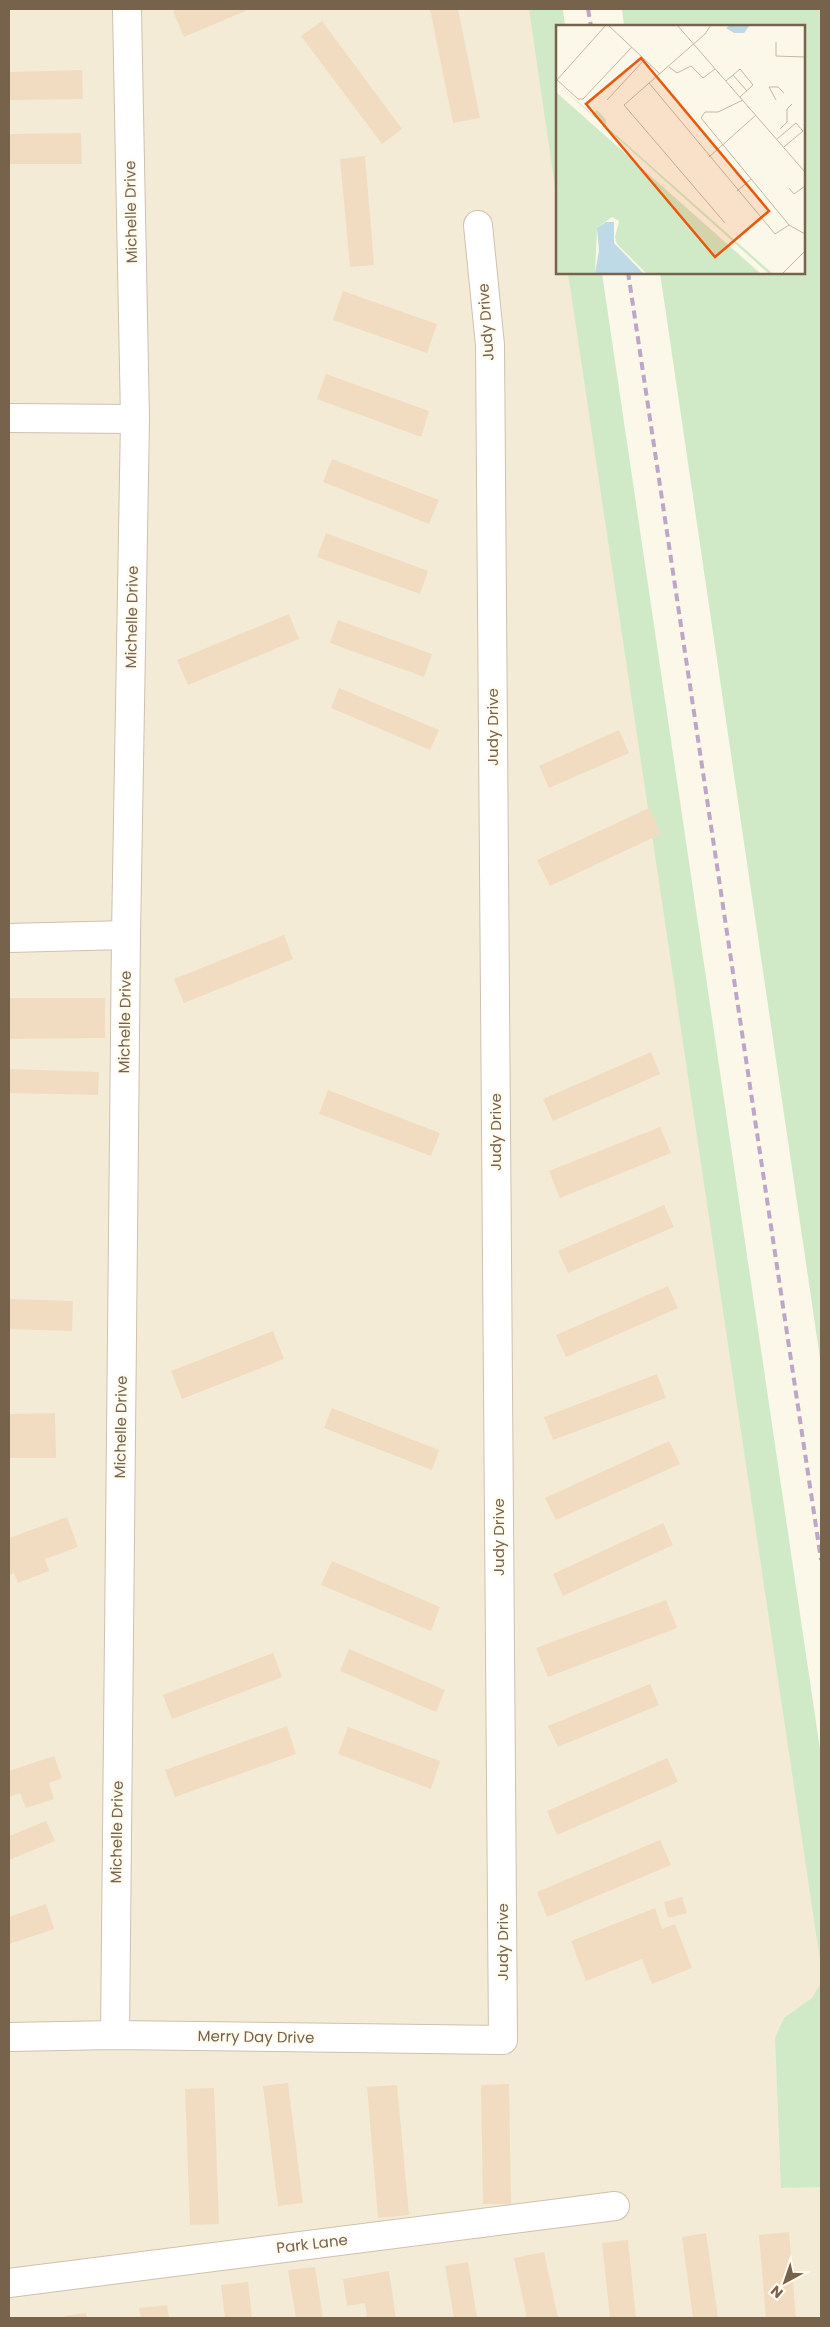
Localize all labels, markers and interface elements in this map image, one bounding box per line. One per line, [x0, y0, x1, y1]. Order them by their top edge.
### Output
inset map [556, 25, 805, 274]
street label: Michelle Drive [119, 160, 142, 264]
street label: Judy Drive [472, 283, 499, 362]
street label: Michelle Drive [120, 565, 143, 669]
street label: Judy Drive [482, 688, 503, 766]
street label: Michelle Drive [113, 970, 136, 1074]
street label: Judy Drive [485, 1093, 506, 1171]
street label: Michelle Drive [109, 1375, 132, 1479]
street label: Judy Drive [488, 1498, 509, 1576]
street label: Michelle Drive [105, 1780, 128, 1884]
street label: Judy Drive [492, 1903, 513, 1981]
street label: Merry Day Drive [198, 2025, 315, 2048]
street label: Park Lane [275, 2229, 349, 2258]
north arrow [760, 2257, 810, 2307]
text: N [766, 2281, 787, 2303]

